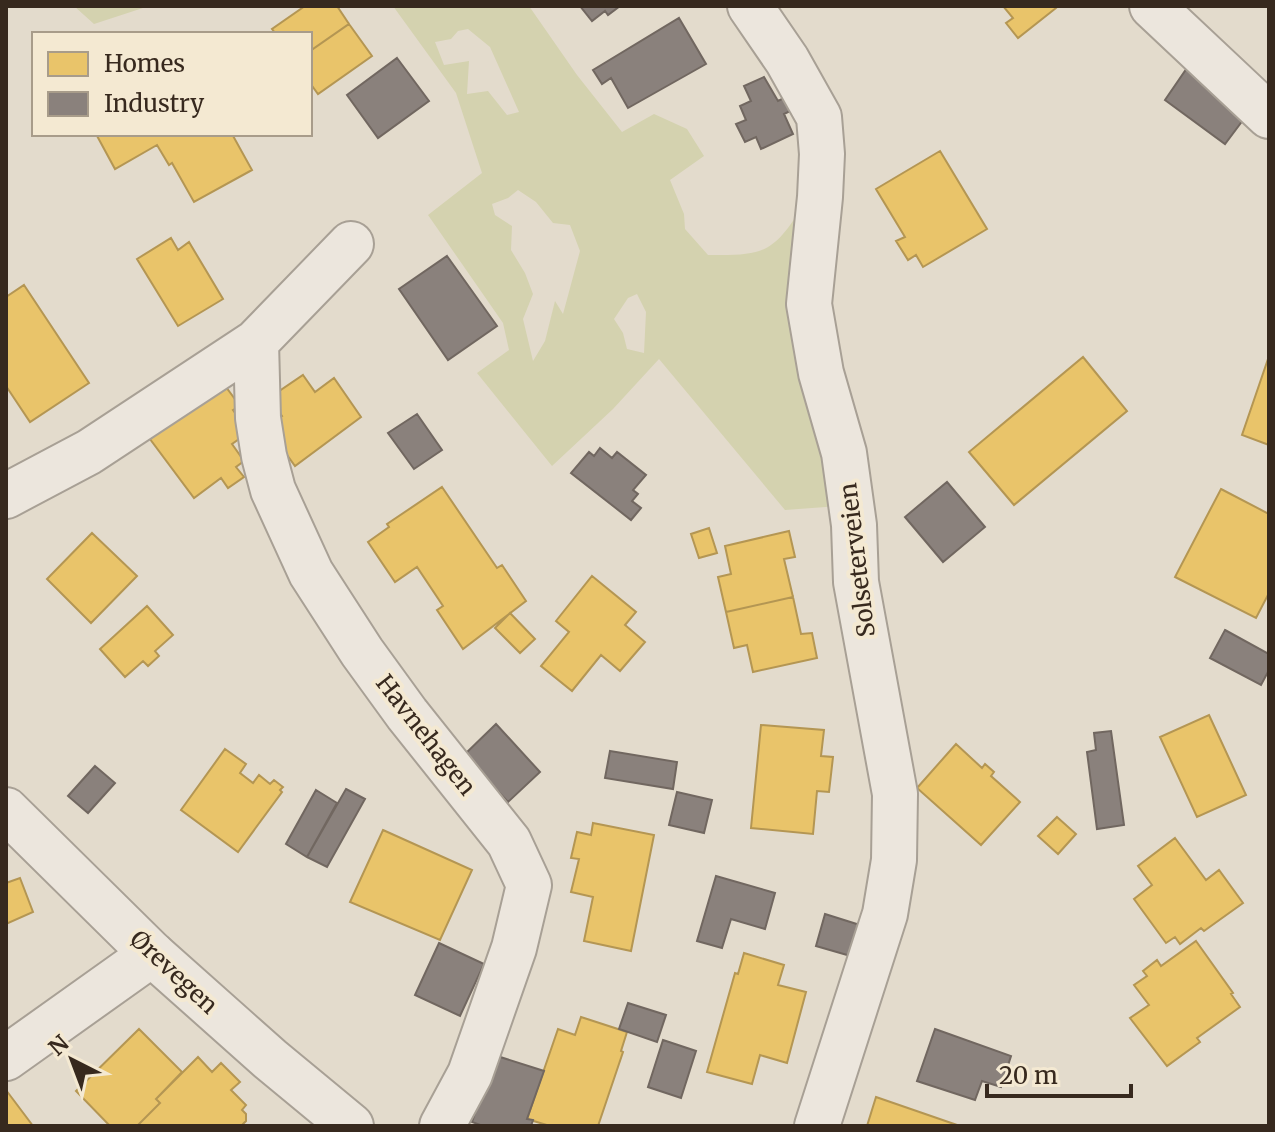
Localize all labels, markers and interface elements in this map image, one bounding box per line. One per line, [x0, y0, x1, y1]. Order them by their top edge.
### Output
legend [32, 32, 312, 136]
text: Homes [104, 48, 185, 79]
text: Industry [104, 88, 204, 119]
street label: Solseterveien [832, 481, 882, 639]
street label: Havnehagen [369, 668, 483, 802]
street label: Ørevegen [124, 923, 225, 1021]
north arrow [32, 1020, 112, 1100]
text: N [43, 1029, 75, 1061]
scale bar [987, 1048, 1131, 1098]
text: 20 m [999, 1060, 1058, 1091]

